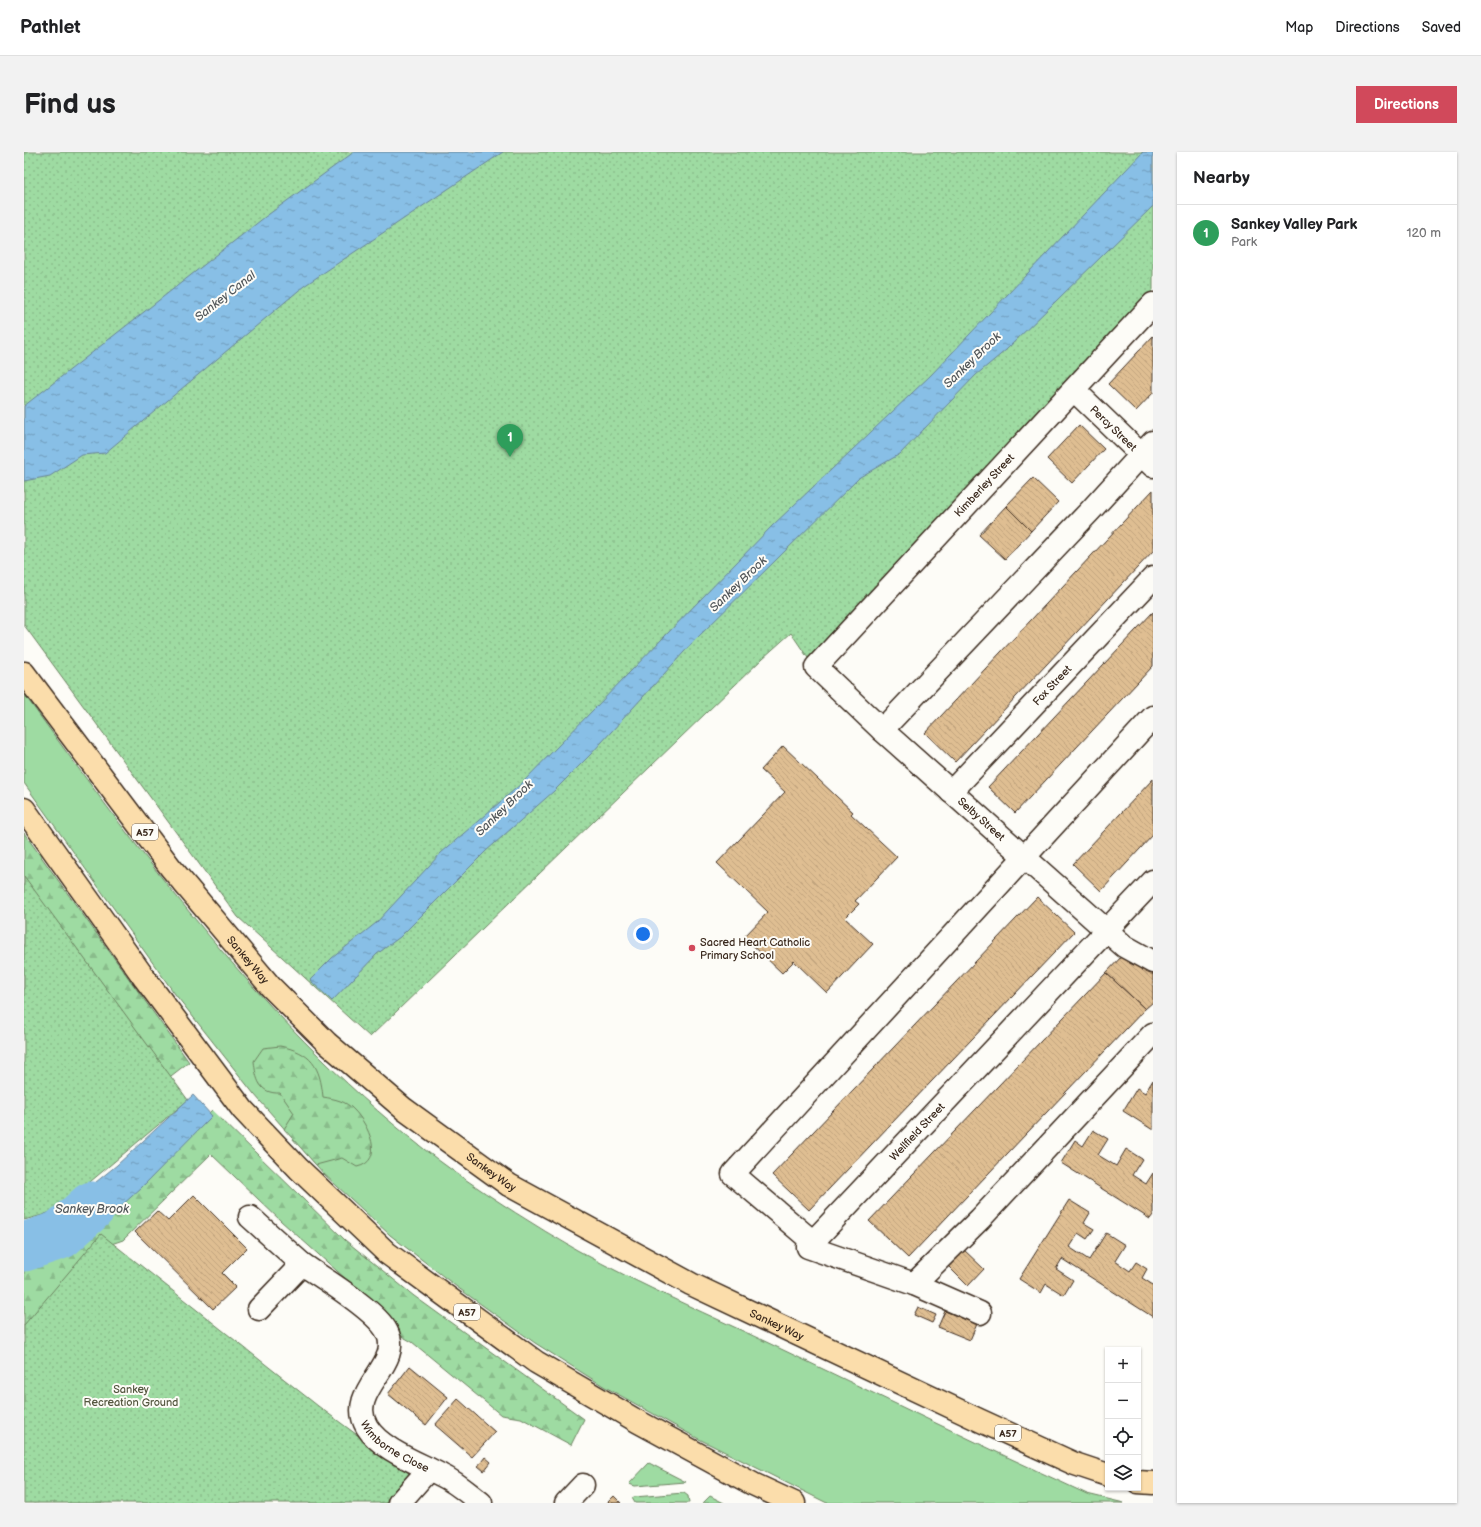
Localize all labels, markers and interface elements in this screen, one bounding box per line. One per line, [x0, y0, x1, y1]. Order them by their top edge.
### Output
text: Pathlet [20, 16, 81, 39]
text: Map [1285, 19, 1313, 36]
text: Directions [1335, 19, 1400, 36]
text: Saved [1422, 19, 1461, 36]
button: Directions [1356, 86, 1457, 123]
text: Find us [24, 88, 116, 121]
text: Nearby [1193, 168, 1250, 188]
text: Sankey Valley Park [1231, 215, 1357, 234]
text: 1 [1203, 225, 1209, 241]
text: 120 m [1406, 225, 1441, 241]
text: Park [1231, 234, 1257, 250]
water label: Sankey Canal [192, 267, 260, 325]
water label: Sankey Brook [941, 329, 1005, 391]
street label: Percy Street [1087, 403, 1140, 454]
pin: 1 [497, 424, 523, 457]
street label: Kimberley Street [952, 451, 1017, 520]
water label: Sankey Brook [707, 553, 771, 615]
street label: Fox Street [1030, 662, 1075, 708]
water label: Sankey Brook [473, 777, 537, 839]
street label: Selby Street [955, 795, 1008, 844]
road number: A57 [132, 824, 158, 840]
your location [633, 924, 653, 944]
street label: Sankey Way [224, 934, 271, 986]
place label: Sacred Heart Catholic Primary School [700, 936, 810, 962]
marker: Sacred Heart Catholic Primary School [687, 943, 697, 953]
street label: Wellfield Street [887, 1100, 948, 1163]
street label: Sankey Way [464, 1150, 518, 1195]
water label: Sankey Brook [55, 1202, 130, 1217]
road number: A57 [454, 1304, 480, 1320]
street label: Sankey Way [748, 1307, 806, 1343]
map controls [1105, 1347, 1141, 1491]
button: + [1105, 1347, 1141, 1383]
park label: Sankey Recreation Ground [84, 1383, 178, 1409]
button: − [1105, 1383, 1141, 1419]
street label: Wimborne Close [358, 1418, 432, 1475]
button: locate [1105, 1419, 1141, 1455]
road number: A57 [995, 1425, 1021, 1441]
button: layers [1105, 1455, 1141, 1491]

